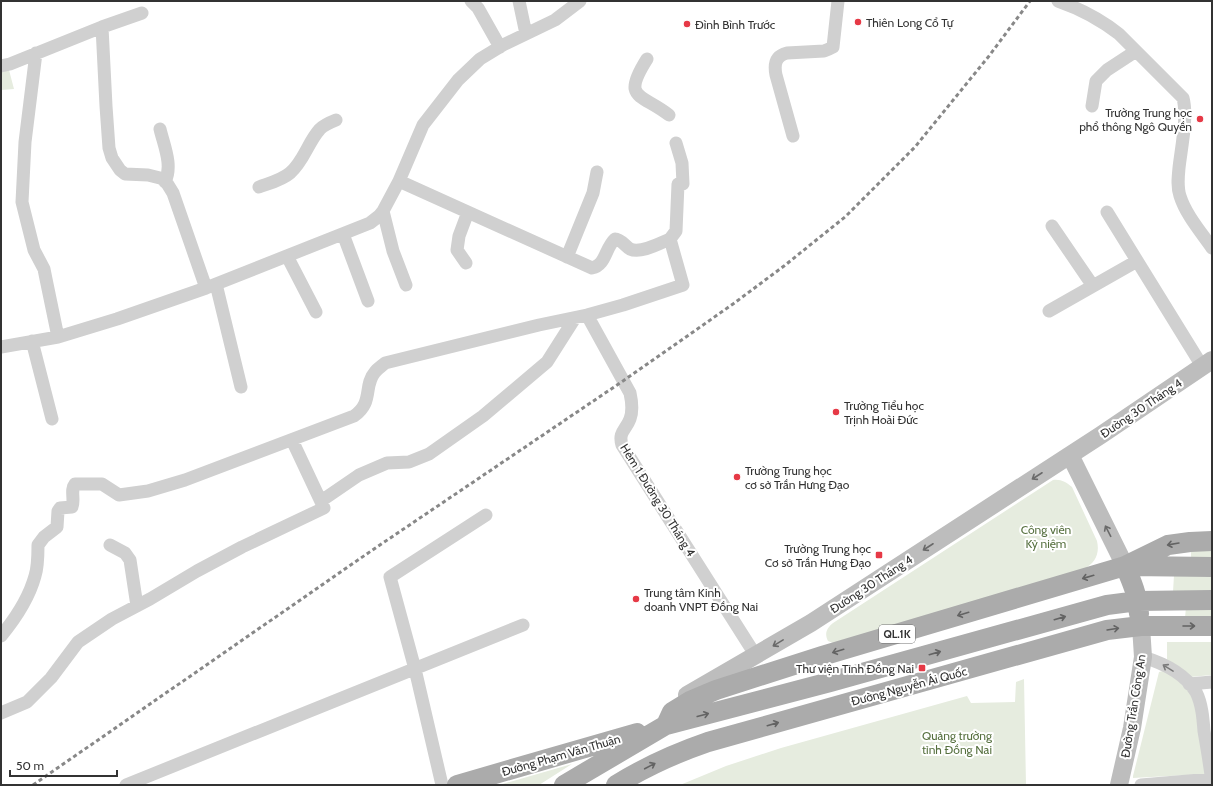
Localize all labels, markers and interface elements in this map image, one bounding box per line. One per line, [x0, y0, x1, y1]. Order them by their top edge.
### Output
place label: Thiên Long Cổ Tự [866, 15, 954, 30]
place label: Đình Bình Trước [695, 17, 776, 32]
marker: Thiên Long Cổ Tự [853, 17, 863, 27]
marker: Đình Bình Trước [682, 19, 692, 29]
place label: Trường Trung học phổ thông Ngô Quyền [1079, 105, 1193, 134]
marker: Trường Trung học phổ thông Ngô Quyền [1195, 114, 1205, 124]
street label: Đường 30 Tháng 4 [1097, 375, 1185, 441]
place label: Trường Tiểu học Trịnh Hoài Đức [844, 398, 924, 427]
marker: Trường Tiểu học Trịnh Hoài Đức [831, 407, 841, 417]
street label: Hẻm 1 Đường 30 Tháng 4 [617, 441, 699, 559]
place label: Trường Trung học cơ sở Trần Hưng Đạo [745, 463, 850, 492]
marker: Trường Trung học cơ sở Trần Hưng Đạo [732, 472, 742, 482]
one-way arrow [1032, 472, 1043, 480]
park label: Công viên Kỷ niệm [1021, 522, 1072, 551]
one-way arrow [1104, 526, 1111, 538]
place label: Trường Trung học Cơ sở Trần Hưng Đạo [765, 541, 872, 570]
one-way arrow [1167, 541, 1180, 549]
one-way arrow [923, 543, 934, 551]
marker: Trường Trung học Cơ sở Trần Hưng Đạo [874, 550, 884, 560]
street label: Đường 30 Tháng 4 [827, 552, 915, 616]
one-way arrow [1082, 574, 1095, 581]
place label: Trung tâm Kinh doanh VNPT Đồng Nai [644, 585, 758, 614]
marker: Trung tâm Kinh doanh VNPT Đồng Nai [631, 594, 641, 604]
one-way arrow [957, 611, 970, 618]
one-way arrow [1054, 614, 1067, 621]
one-way arrow [1182, 622, 1195, 630]
road number: QL.1K [879, 625, 915, 643]
one-way arrow [1106, 625, 1119, 633]
one-way arrow [772, 639, 784, 647]
one-way arrow [832, 648, 845, 655]
one-way arrow [928, 649, 941, 656]
street label: Đường Trần Công An [1117, 653, 1149, 759]
place label: Thư viện Tỉnh Đồng Nai [796, 661, 914, 676]
street label: Đường Nguyễn Ái Quốc [849, 663, 969, 709]
marker: Thư viện Tỉnh Đồng Nai [917, 663, 927, 673]
one-way arrow [1162, 663, 1174, 671]
one-way arrow [697, 710, 710, 718]
one-way arrow [766, 720, 779, 727]
park label: Quảng trường tỉnh Đồng Nai [922, 728, 993, 757]
street label: Đường Phạm Văn Thuận [500, 731, 622, 779]
scale bar [10, 752, 117, 778]
text: 50 m [16, 758, 44, 773]
one-way arrow [644, 761, 656, 769]

